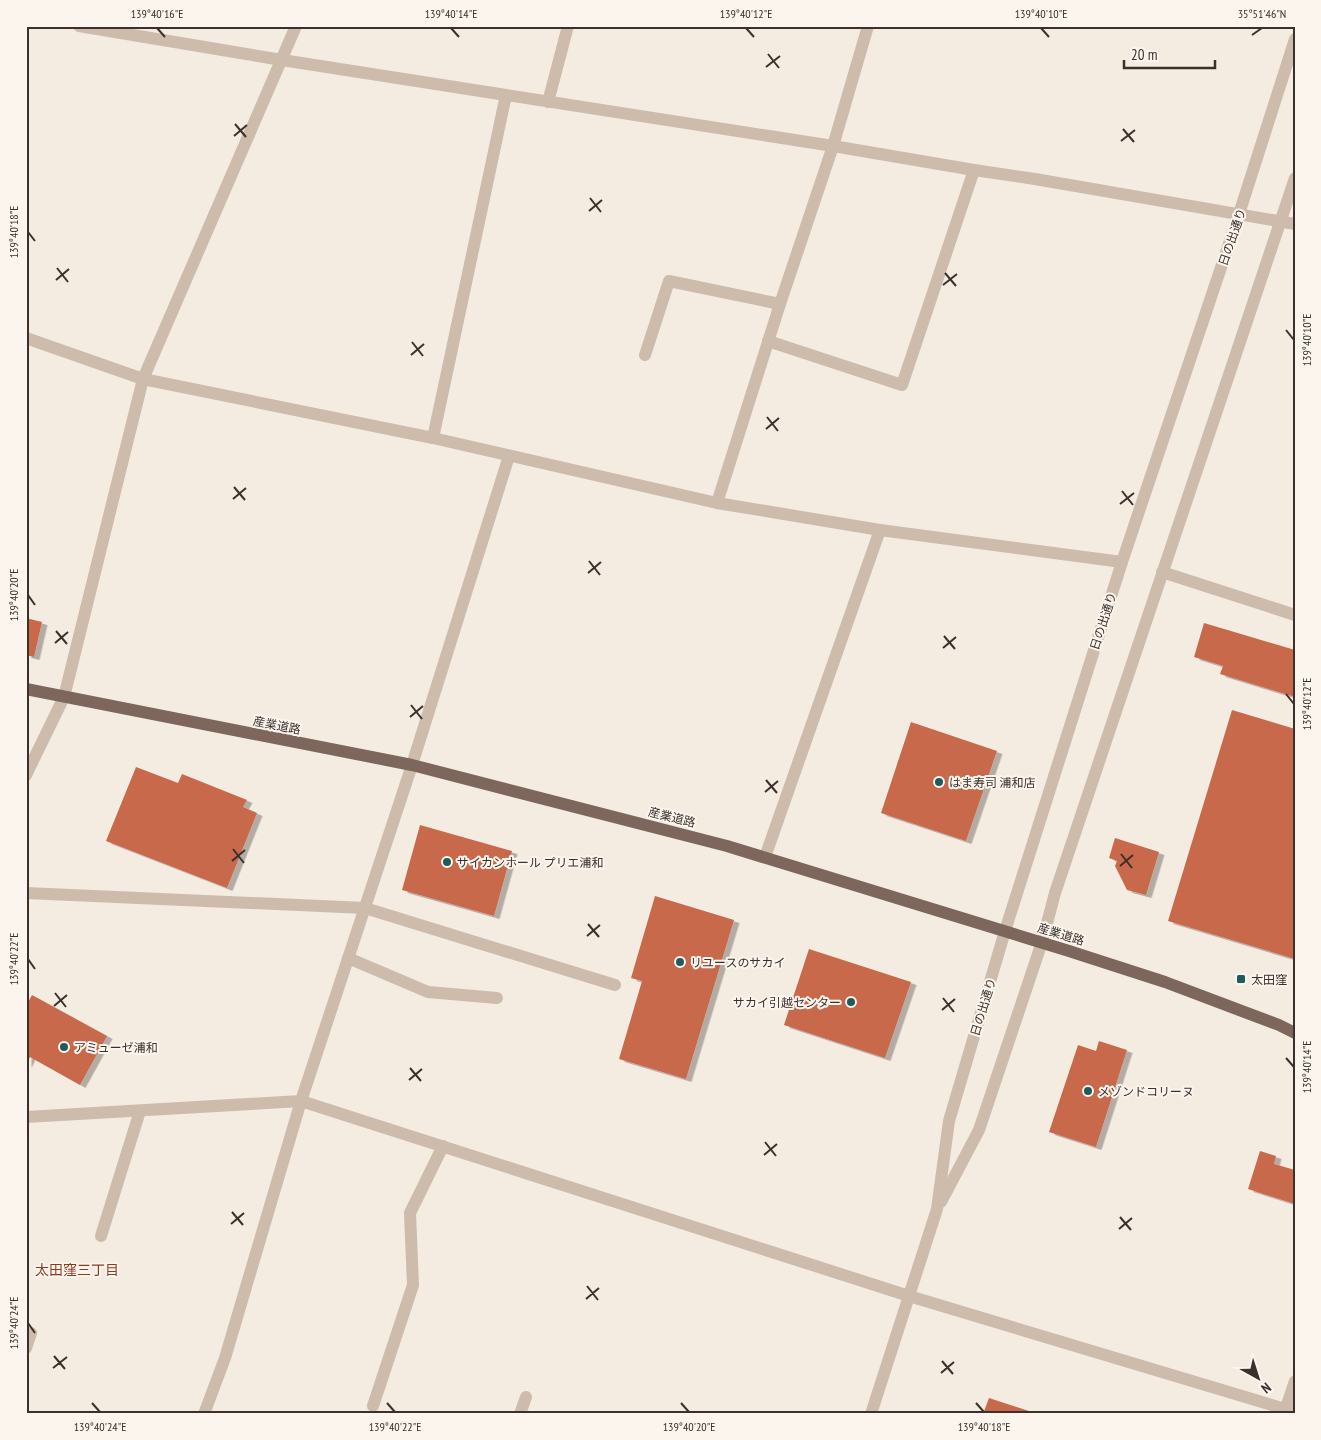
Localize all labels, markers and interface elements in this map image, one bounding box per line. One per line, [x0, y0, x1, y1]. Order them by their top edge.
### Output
text: 139°40'16"E [131, 6, 183, 21]
text: 139°40'14"E [425, 6, 477, 21]
text: 139°40'12"E [720, 6, 772, 21]
text: 139°40'10"E [1015, 6, 1067, 21]
text: 35°51'46"N [1238, 6, 1286, 21]
scale bar [1124, 38, 1215, 70]
text: 20 m [1131, 45, 1157, 64]
text: 139°40'18"E [6, 206, 21, 258]
street label: 日の出通り [1215, 206, 1249, 268]
text: 139°40'10"E [1299, 314, 1314, 366]
text: 139°40'20"E [6, 569, 21, 621]
street label: 日の出通り [1087, 590, 1119, 652]
text: 139°40'12"E [1299, 678, 1314, 730]
street label: 産業道路 [252, 713, 302, 737]
place label: はま寿司 浦和店 [949, 775, 1036, 790]
marker: はま寿司 浦和店 [933, 776, 945, 788]
street label: 産業道路 [647, 804, 697, 830]
place label: サイカンホール プリエ浦和 [457, 855, 604, 870]
marker: サイカンホール プリエ浦和 [441, 856, 453, 868]
street label: 産業道路 [1036, 920, 1086, 948]
text: 139°40'22"E [6, 933, 21, 985]
place label: リユースのサカイ [690, 955, 785, 970]
marker: リユースのサカイ [674, 956, 686, 968]
place label: 太田窪 [1251, 972, 1287, 987]
marker: 太田窪 [1235, 973, 1247, 985]
street label: 日の出通り [967, 976, 999, 1038]
place label: サカイ引越センター [733, 995, 841, 1010]
marker: サカイ引越センター [845, 996, 857, 1008]
place label: アミューゼ浦和 [74, 1040, 158, 1055]
marker: アミューゼ浦和 [58, 1041, 70, 1053]
text: 139°40'14"E [1299, 1041, 1314, 1093]
place label: メゾンドコリーヌ [1098, 1084, 1194, 1099]
marker: メゾンドコリーヌ [1082, 1085, 1094, 1097]
district label: 太田窪三丁目 [35, 1261, 119, 1279]
text: 139°40'24"E [6, 1297, 21, 1349]
north arrow [1234, 1352, 1284, 1402]
text: N [1258, 1379, 1275, 1397]
text: 139°40'24"E [74, 1419, 126, 1434]
text: 139°40'22"E [369, 1419, 421, 1434]
text: 139°40'20"E [663, 1419, 715, 1434]
text: 139°40'18"E [958, 1419, 1010, 1434]

